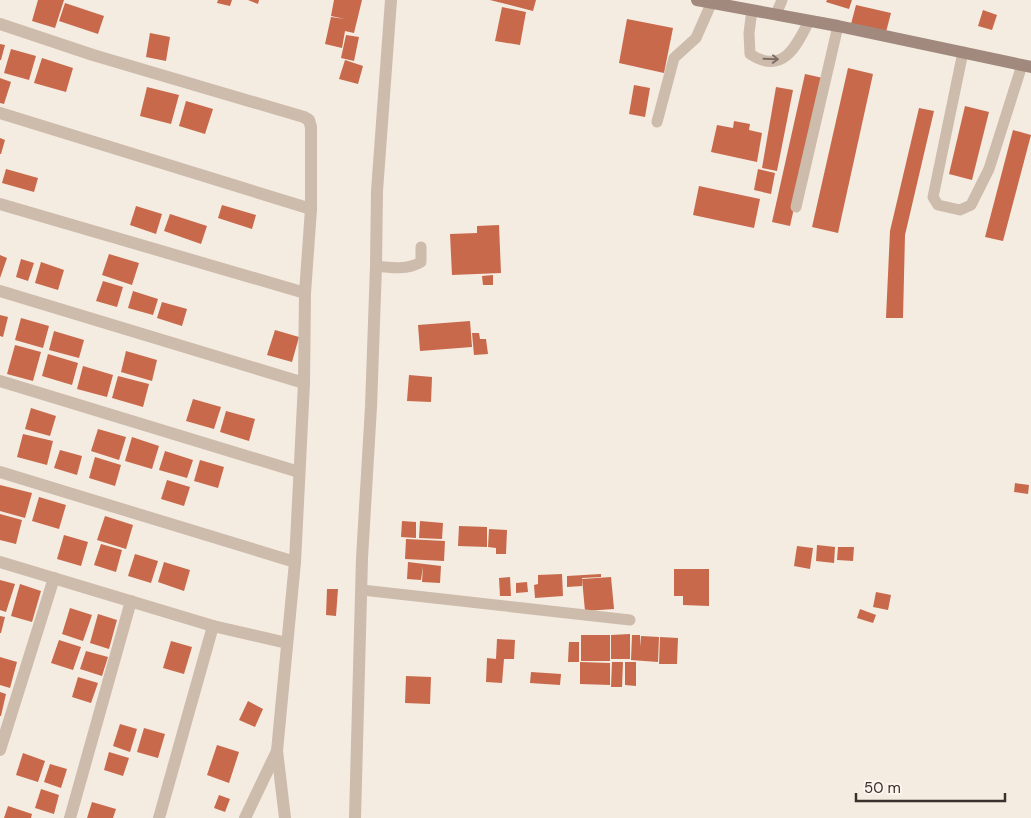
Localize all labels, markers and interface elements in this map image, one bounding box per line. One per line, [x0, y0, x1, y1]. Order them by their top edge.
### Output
one-way arrow [763, 54, 779, 64]
scale bar [856, 770, 1005, 802]
text: 50 m [864, 778, 901, 798]

